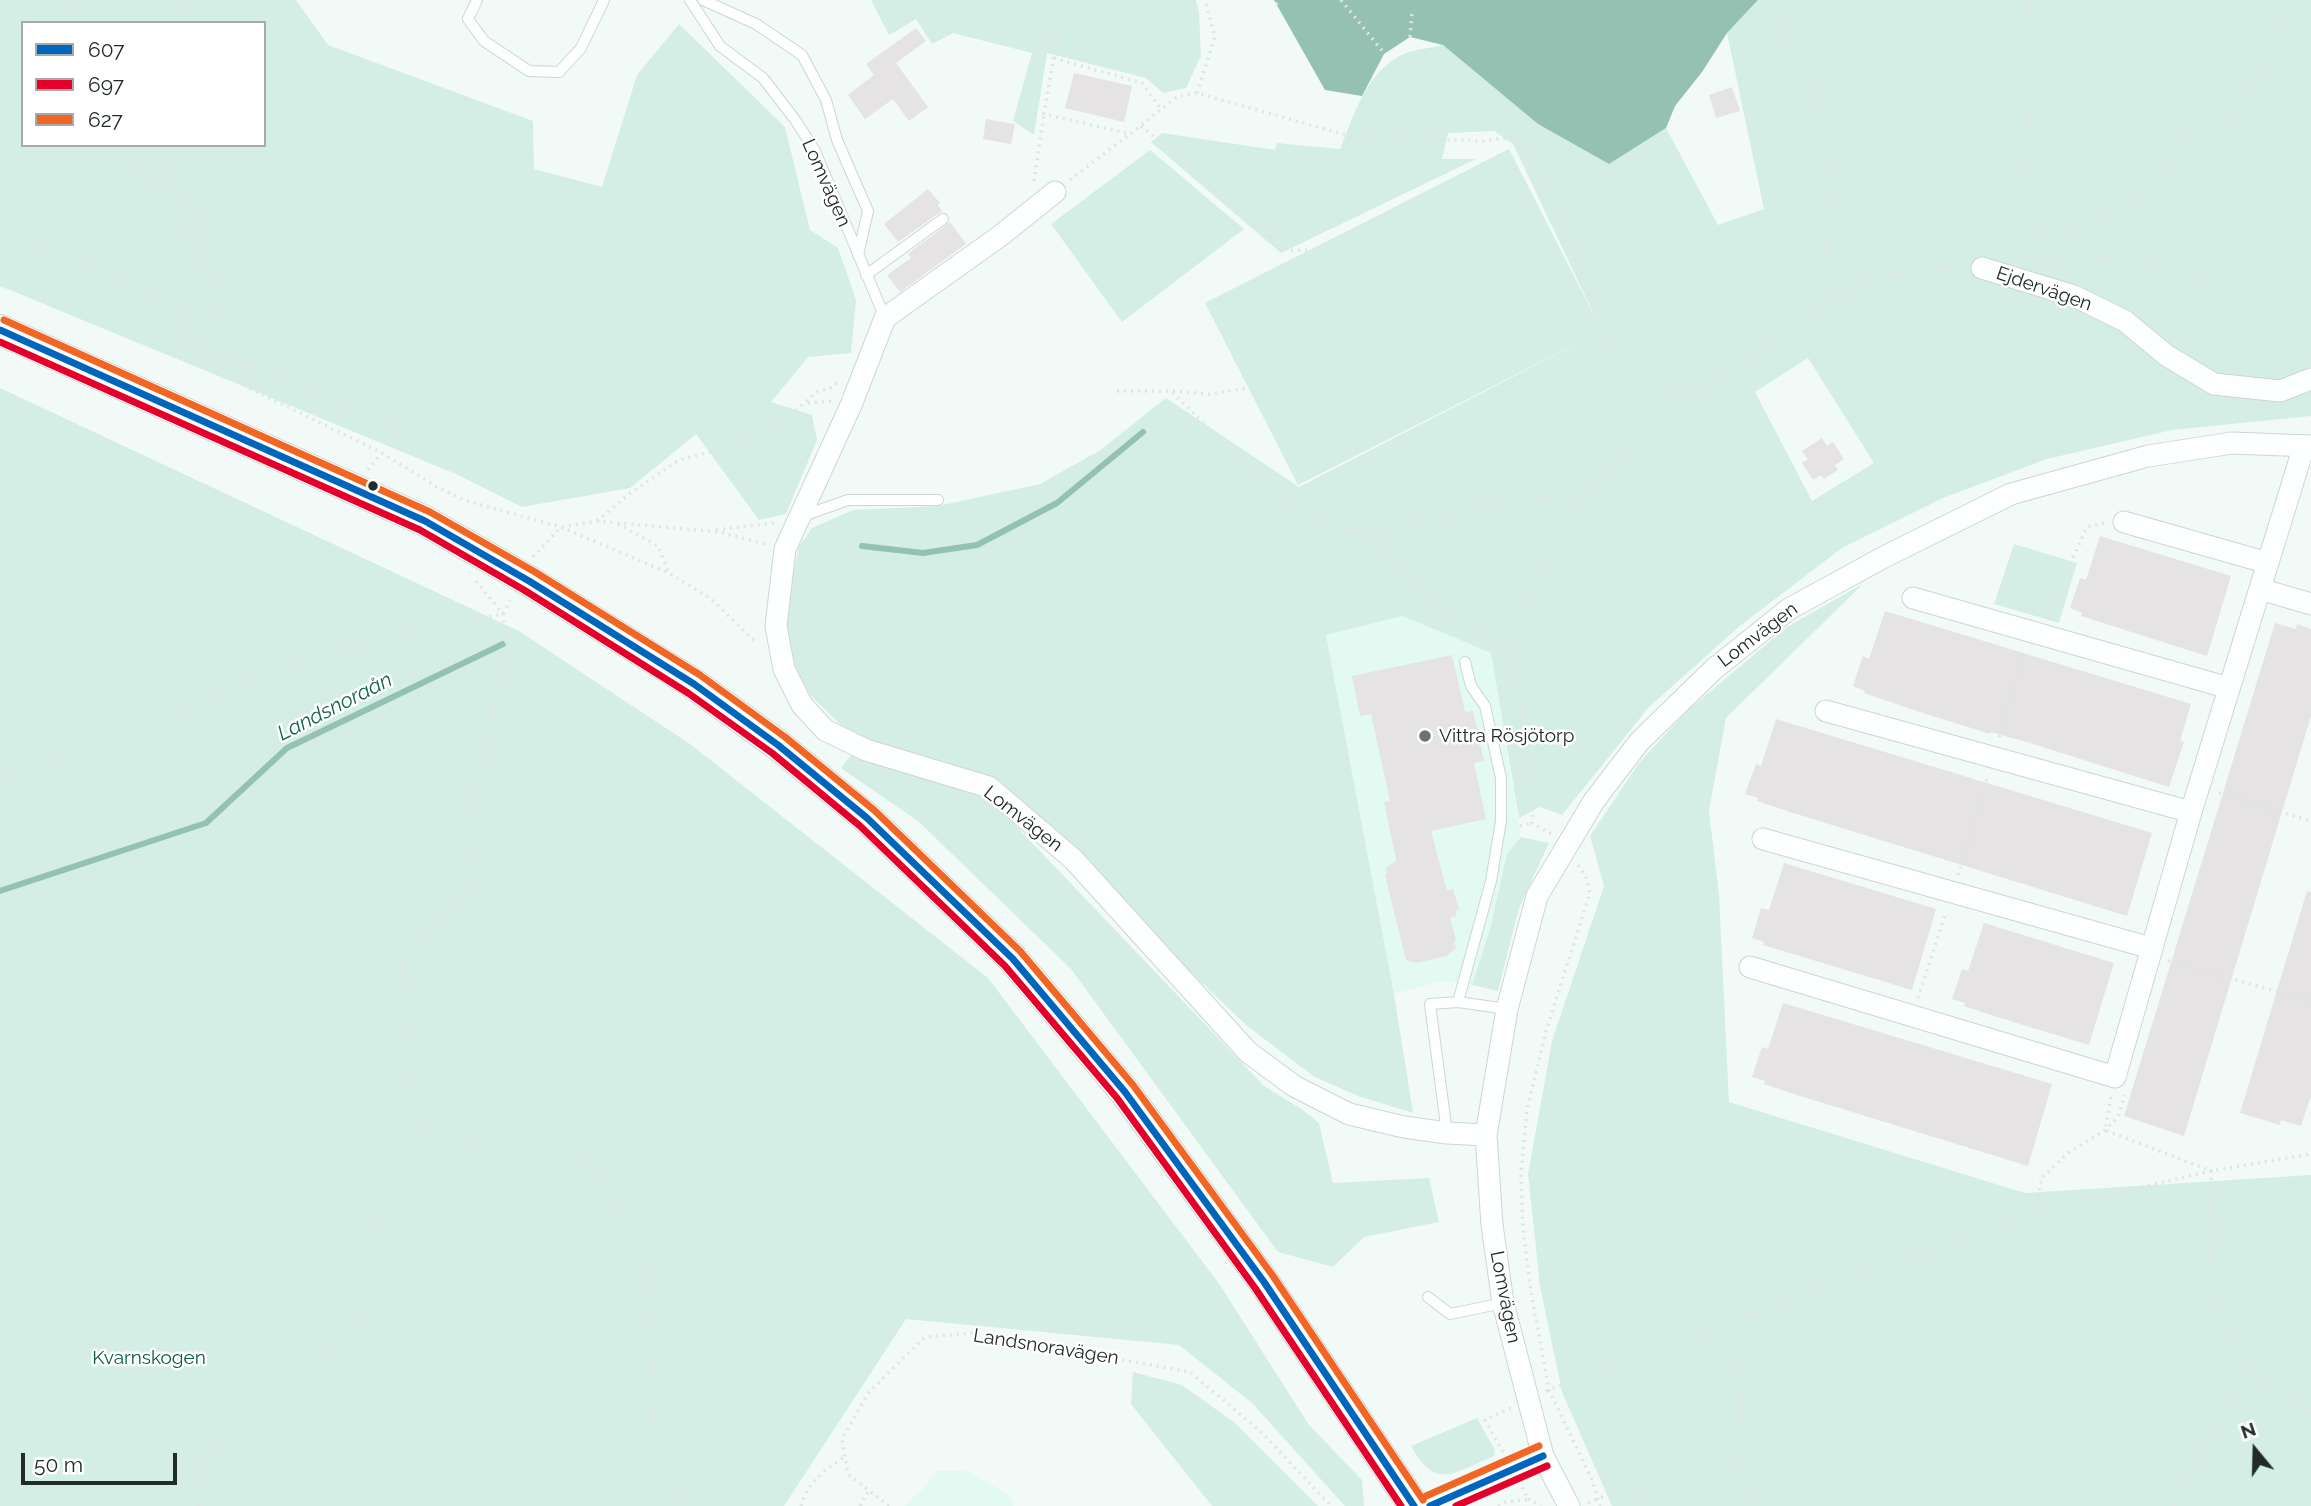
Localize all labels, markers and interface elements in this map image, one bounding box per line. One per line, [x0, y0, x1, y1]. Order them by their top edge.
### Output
legend [21, 21, 266, 147]
text: 607 [88, 37, 125, 62]
text: 697 [88, 72, 124, 97]
text: 627 [88, 107, 123, 132]
street label: Lomvägen [797, 136, 855, 230]
street label: Ejdervägen [1993, 262, 2095, 316]
unlabelled marker [366, 479, 380, 493]
street label: Lomvägen [1714, 598, 1802, 672]
water label: Landsnoraån [273, 667, 397, 747]
place label: Vittra Rösjötorp [1439, 725, 1575, 747]
marker: Vittra Rösjötorp [1417, 728, 1433, 744]
street label: Lomvägen [979, 781, 1067, 857]
street label: Lomvägen [1485, 1249, 1525, 1345]
street label: Landsnoravägen [972, 1324, 1120, 1370]
park label: Kvarnskogen [92, 1347, 206, 1369]
north arrow [2220, 1415, 2290, 1485]
text: N [2238, 1417, 2259, 1443]
scale bar [24, 1440, 180, 1484]
text: 50 m [34, 1452, 83, 1477]

